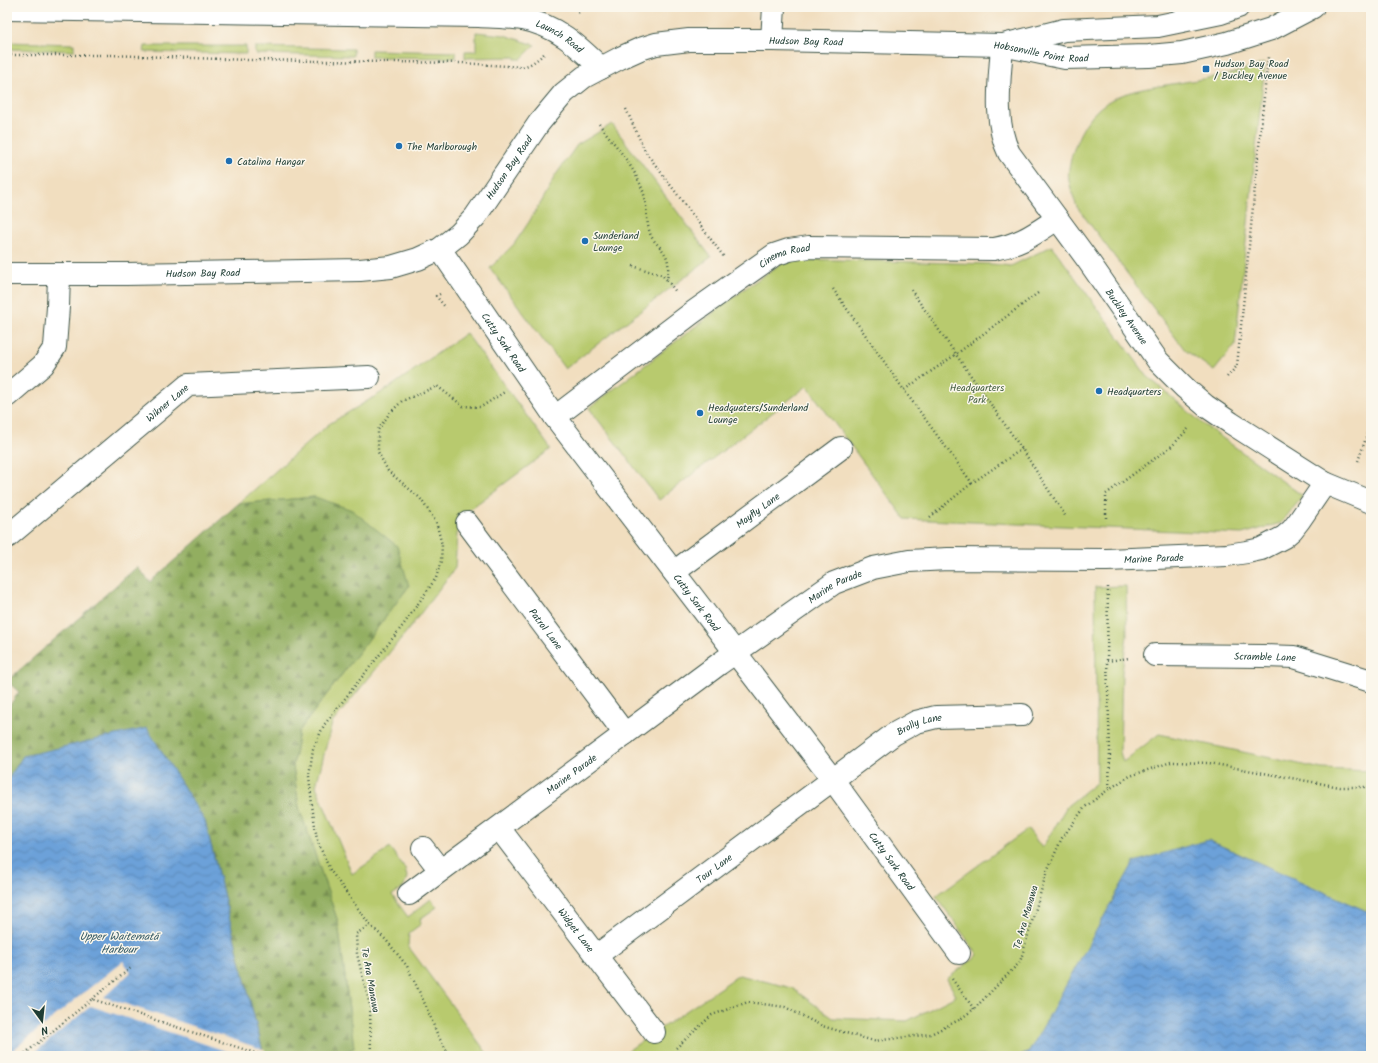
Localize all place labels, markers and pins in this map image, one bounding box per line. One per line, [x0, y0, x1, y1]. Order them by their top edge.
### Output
place label: Hudson Bay Road / Buckley Avenue [1214, 56, 1289, 84]
marker: Hudson Bay Road / Buckley Avenue [1201, 64, 1211, 74]
place label: The Marlborough [407, 139, 477, 155]
marker: The Marlborough [394, 141, 404, 151]
place label: Catalina Hangar [237, 154, 305, 170]
marker: Catalina Hangar [224, 156, 234, 166]
place label: Sunderland Lounge [593, 228, 640, 256]
marker: Sunderland Lounge [580, 236, 590, 246]
place label: Headquarters [1107, 384, 1162, 400]
marker: Headquarters [1094, 386, 1104, 396]
place label: Headquaters/Sunderland Lounge [708, 400, 809, 428]
marker: Headquaters/Sunderland Lounge [695, 408, 705, 418]

